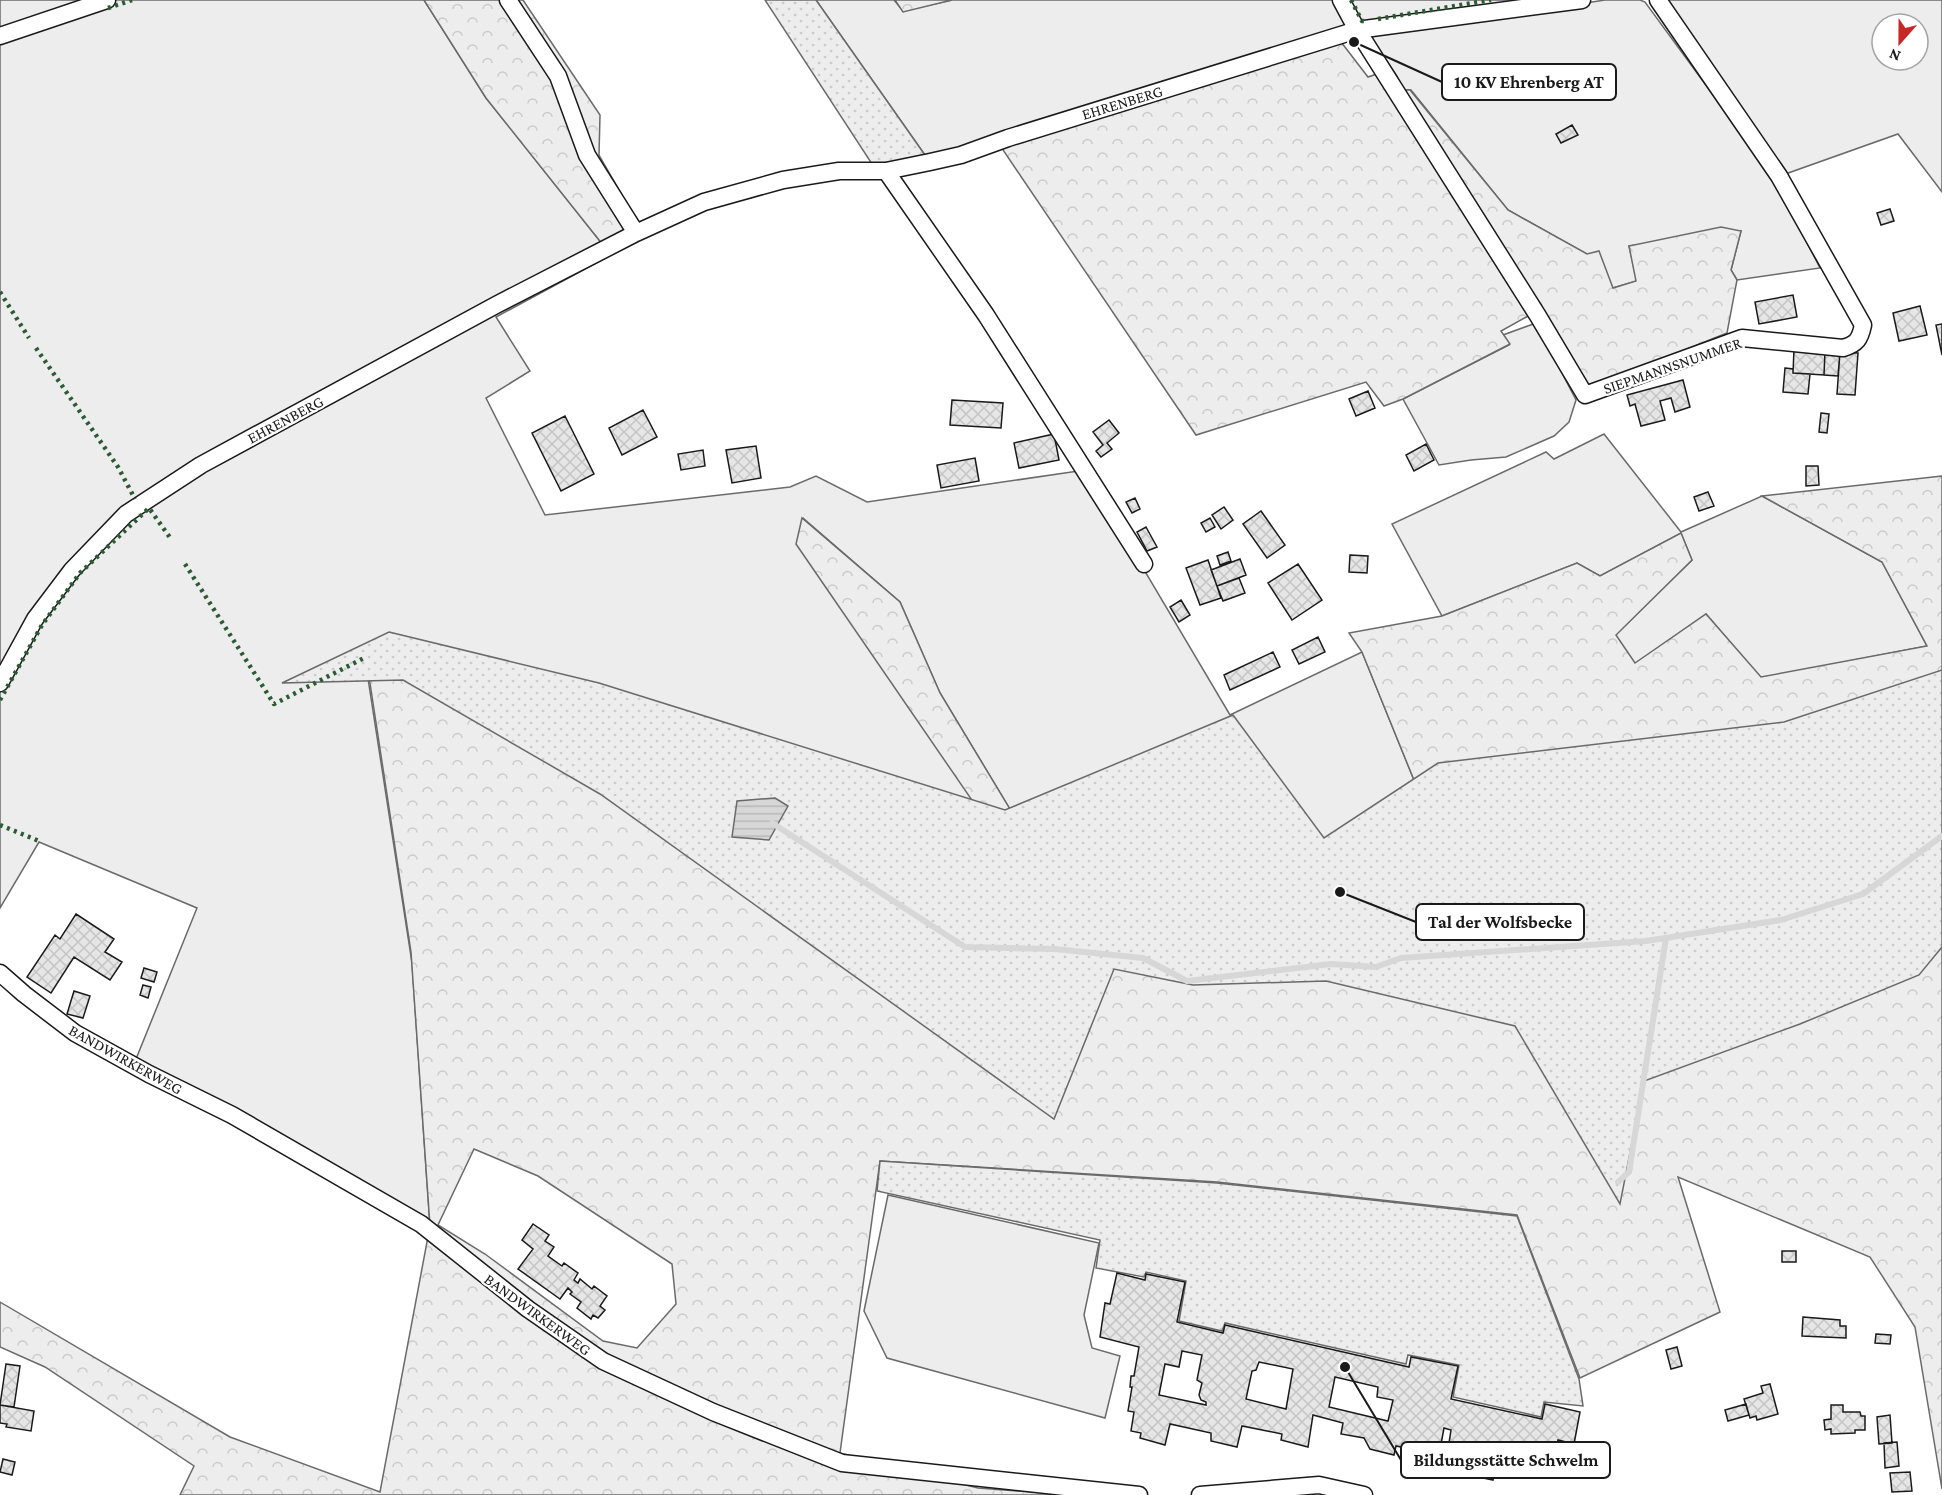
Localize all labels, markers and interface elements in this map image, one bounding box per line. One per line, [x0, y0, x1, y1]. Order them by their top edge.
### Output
north arrow [1870, 12, 1930, 72]
text: N [1887, 46, 1903, 65]
callout: 10 KV Ehrenberg AT [1442, 64, 1616, 100]
text: 10 KV Ehrenberg AT [1454, 72, 1604, 92]
street label: EHRENBERG [1080, 82, 1165, 123]
street label: SIEPMANNSNUMMER [1601, 334, 1744, 397]
street label: EHRENBERG [244, 392, 326, 447]
callout: Tal der Wolfsbecke [1416, 904, 1584, 940]
text: Tal der Wolfsbecke [1428, 912, 1572, 932]
street label: BANDWIRKERWEG [66, 1021, 185, 1098]
street label: BANDWIRKERWEG [481, 1270, 594, 1359]
callout: Bildungsstätte Schwelm [1401, 1442, 1610, 1478]
text: Bildungsstätte Schwelm [1414, 1450, 1599, 1470]

